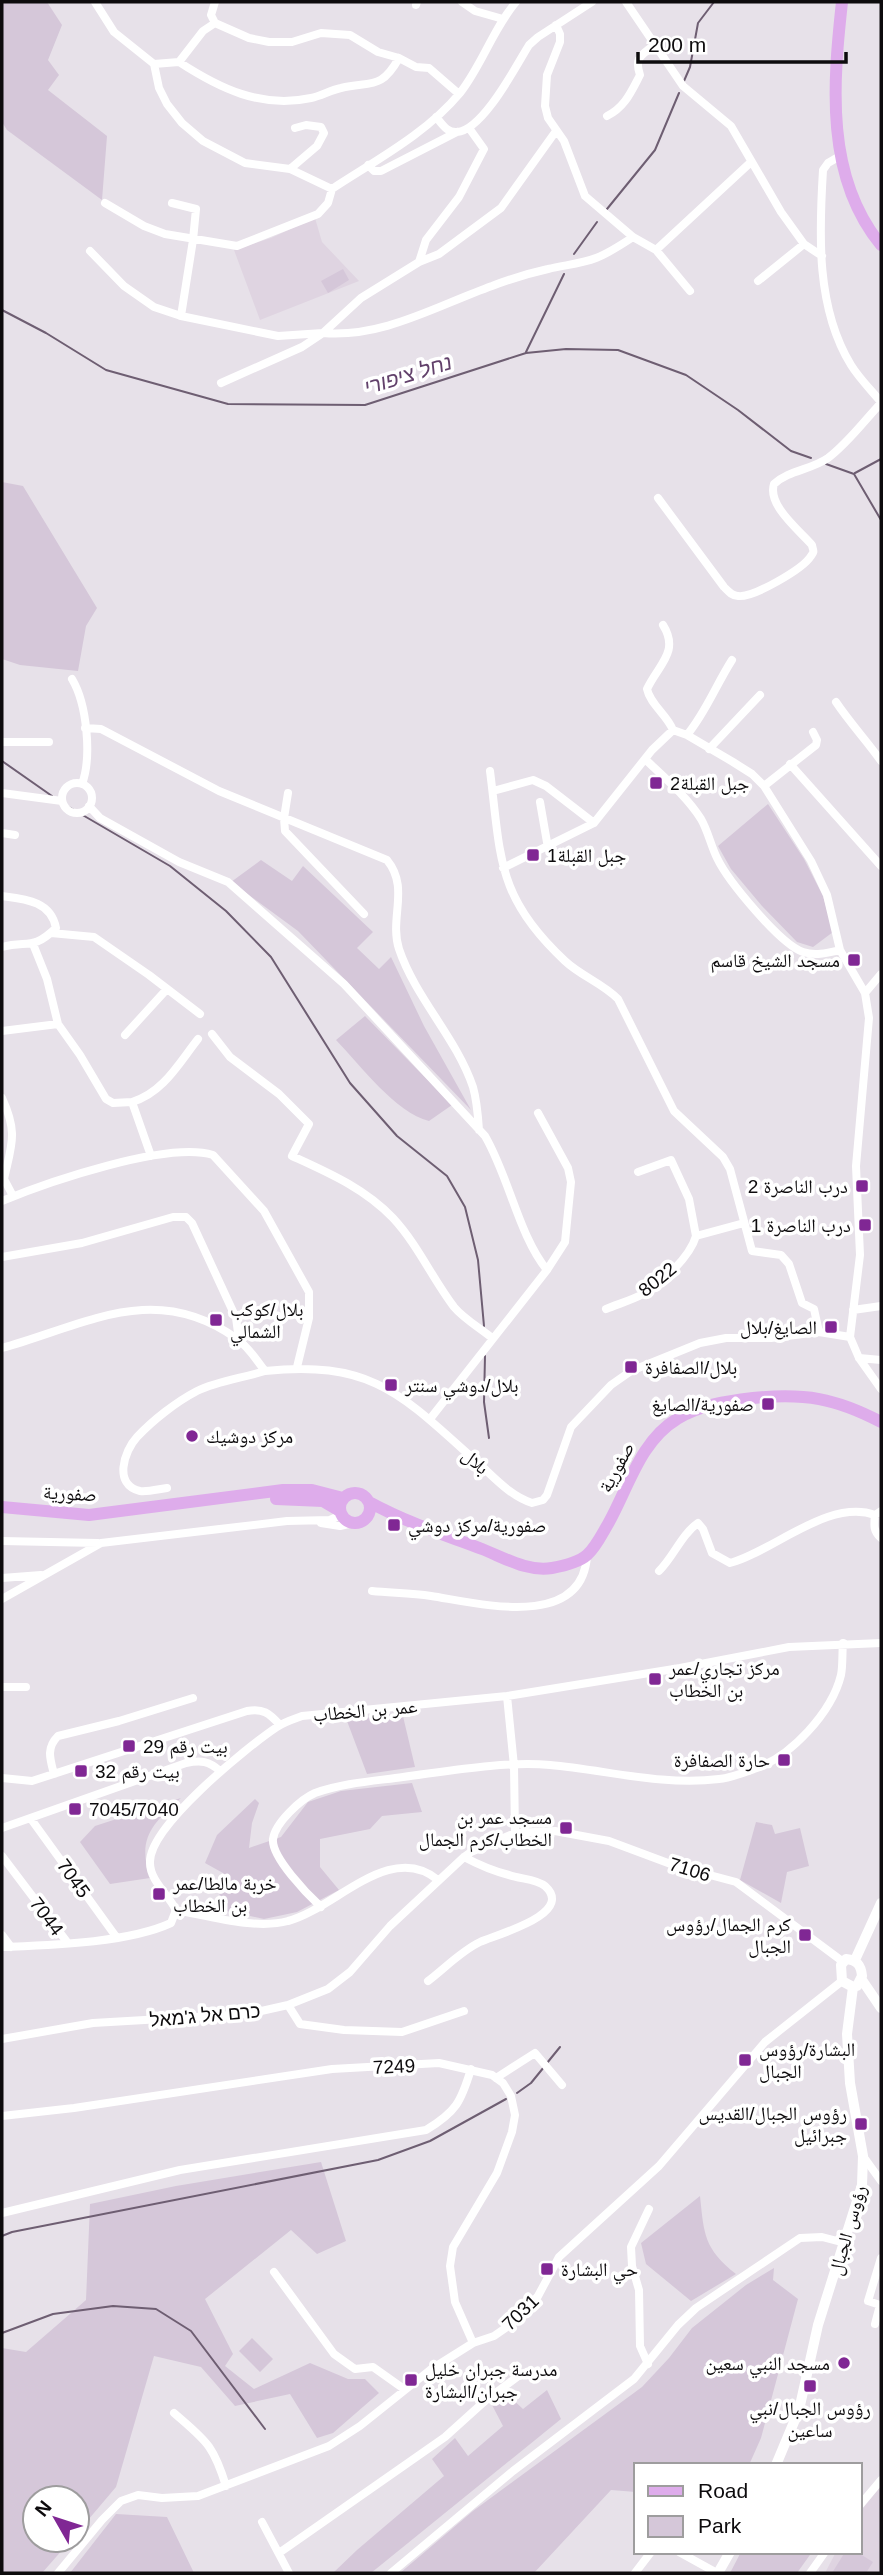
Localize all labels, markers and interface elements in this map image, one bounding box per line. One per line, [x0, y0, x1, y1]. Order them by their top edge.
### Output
scale bar [638, 21, 846, 65]
text: 200 m [648, 33, 706, 56]
water label: נחל ציפורי [361, 350, 454, 399]
place label: جبل القبلة2 [670, 773, 749, 795]
marker: جبل القبلة2 [648, 775, 664, 791]
place label: جبل القبلة1 [547, 845, 626, 867]
marker: جبل القبلة1 [525, 847, 541, 863]
place label: مسجد الشيخ قاسم [711, 950, 840, 973]
marker: مسجد الشيخ قاسم [846, 952, 862, 968]
place label: درب الناصرة 2 [748, 1176, 848, 1198]
marker: درب الناصرة 2 [854, 1178, 870, 1194]
place label: درب الناصرة 1 [751, 1215, 851, 1237]
marker: درب الناصرة 1 [857, 1217, 873, 1233]
street label: 8022 [634, 1258, 680, 1301]
place label: بلال/كوكب الشمالي [230, 1299, 304, 1347]
marker: بلال/كوكب الشمالي [208, 1312, 224, 1328]
place label: الصايغ/بلال [740, 1317, 817, 1340]
marker: الصايغ/بلال [823, 1319, 839, 1335]
place label: بلال/الصفافرة [645, 1357, 737, 1379]
marker: بلال/الصفافرة [623, 1359, 639, 1375]
place label: بلال/دوشي سنتر [404, 1375, 519, 1401]
marker: بلال/دوشي سنتر [383, 1377, 399, 1393]
place label: صفورية/الصايغ [651, 1394, 754, 1417]
marker: صفورية/الصايغ [760, 1396, 776, 1412]
place label: مركز دوشيك [206, 1426, 293, 1448]
marker: مركز دوشيك [184, 1428, 200, 1444]
street label: صفورية [595, 1439, 639, 1496]
street label: بلال [458, 1444, 493, 1479]
street label: صفورية [43, 1482, 97, 1506]
place label: صفورية/مركز دوشي [408, 1515, 546, 1541]
marker: صفورية/مركز دوشي [386, 1517, 402, 1533]
place label: مركز تجاري/عمر بن الخطاب [668, 1658, 780, 1702]
marker: مركز تجاري/عمر بن الخطاب [647, 1671, 663, 1687]
street label: عمر بن الخطاب [312, 1695, 419, 1727]
place label: بيت رقم 29 [143, 1736, 228, 1759]
marker: بيت رقم 29 [121, 1738, 137, 1754]
place label: حارة الصفافرة [674, 1750, 770, 1772]
marker: حارة الصفافرة [776, 1752, 792, 1768]
place label: بيت رقم 32 [95, 1761, 180, 1784]
marker: بيت رقم 32 [73, 1763, 89, 1779]
place label: 7045/7040 [89, 1799, 179, 1820]
marker: 7045/7040 [67, 1801, 83, 1817]
place label: مسجد عمر بن الخطاب/كرم الجمال [419, 1807, 552, 1853]
marker: مسجد عمر بن الخطاب/كرم الجمال [558, 1820, 574, 1836]
street label: 7106 [667, 1853, 713, 1886]
street label: 7045 [53, 1855, 95, 1902]
place label: خربة مالطا/عمر بن الخطاب [172, 1873, 277, 1917]
marker: خربة مالطا/عمر بن الخطاب [151, 1886, 167, 1902]
street label: 7044 [25, 1893, 68, 1940]
place label: كرم الجمال/رؤوس الجبال [666, 1914, 791, 1958]
marker: كرم الجمال/رؤوس الجبال [797, 1927, 813, 1943]
street label: כרם אל ג'מאל [149, 2000, 261, 2031]
place label: البشارة/رؤوس الجبال [759, 2039, 855, 2083]
marker: البشارة/رؤوس الجبال [737, 2052, 753, 2068]
street label: 7249 [372, 2055, 416, 2078]
place label: رؤوس الجبال/القديس جبرائيل [698, 2103, 847, 2147]
marker: رؤوس الجبال/القديس جبرائيل [853, 2116, 869, 2132]
street label: رؤوس الجبال [825, 2183, 871, 2278]
place label: حي البشارة [561, 2259, 638, 2285]
marker: حي البشارة [539, 2261, 555, 2277]
street label: 7031 [498, 2290, 543, 2335]
place label: مسجد النبي سعين [705, 2353, 830, 2379]
marker: مسجد النبي سعين [836, 2355, 852, 2371]
place label: مدرسة جبران خليل جبران/البشارة [425, 2359, 557, 2403]
marker: مدرسة جبران خليل جبران/البشارة [403, 2372, 419, 2388]
marker: رؤوس الجبال/نبي ساعين [802, 2378, 818, 2394]
place label: رؤوس الجبال/نبي ساعين [749, 2398, 871, 2442]
legend [634, 2463, 862, 2554]
text: Road [698, 2479, 748, 2502]
north arrow [21, 2484, 91, 2554]
text: N [31, 2497, 56, 2521]
text: Park [698, 2514, 742, 2537]

